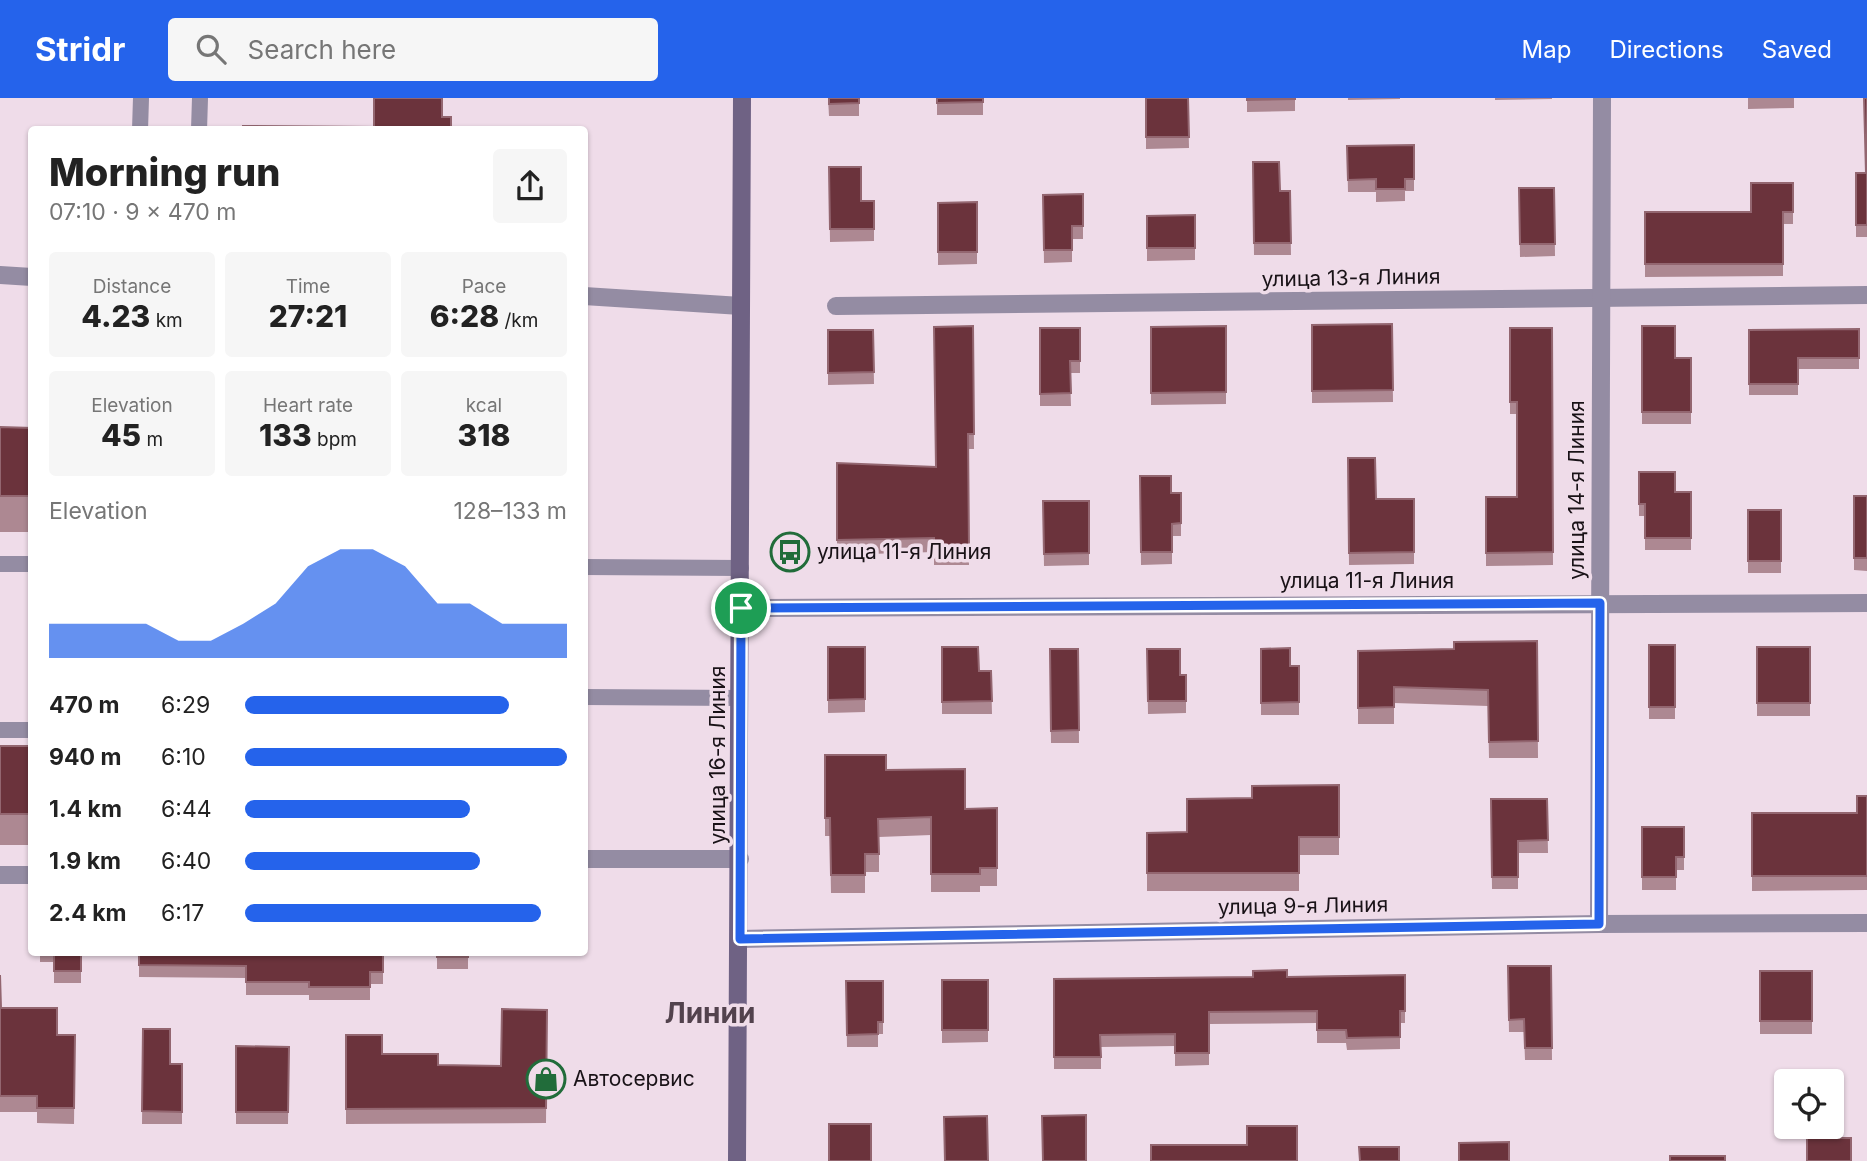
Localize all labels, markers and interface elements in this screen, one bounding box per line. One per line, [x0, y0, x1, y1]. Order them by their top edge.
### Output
search box [168, 18, 658, 81]
text: Stridr [35, 29, 126, 69]
icon: search [192, 30, 230, 68]
text: Search here [248, 34, 396, 65]
text: Map [1522, 35, 1571, 64]
text: Directions [1609, 35, 1724, 64]
text: Saved [1762, 35, 1832, 64]
text: Morning run [49, 149, 280, 195]
button: share [493, 149, 567, 223]
text: 07:10 · 9 × 470 m [49, 198, 236, 226]
street label: улица 13-я Линия [1261, 263, 1441, 292]
text: Distance [93, 275, 171, 298]
text: Time [286, 275, 330, 298]
text: Pace [462, 275, 506, 298]
text: 4.23 [81, 298, 150, 334]
text: 27:21 [269, 298, 347, 334]
text: 6:28 [430, 298, 499, 334]
text: km [150, 309, 183, 332]
text: /km [499, 309, 538, 332]
text: Elevation [91, 394, 173, 417]
text: Heart rate [263, 394, 353, 417]
text: kcal [466, 394, 502, 417]
street label: улица 14-я Линия [1564, 400, 1589, 580]
text: 45 [101, 417, 141, 453]
text: 133 [259, 417, 312, 453]
text: 318 [458, 417, 510, 453]
text: m [141, 428, 163, 451]
text: bpm [312, 428, 357, 451]
text: Elevation [49, 497, 148, 525]
text: 128–133 m [454, 497, 567, 525]
bus stop icon: улица 11-я Линия [769, 531, 811, 573]
place label: улица 11-я Линия [817, 539, 991, 564]
street label: улица 11-я Линия [1280, 568, 1454, 593]
pin [711, 578, 771, 638]
icon: arrive [722, 589, 760, 627]
street label: улица 16-я Линия [705, 666, 730, 844]
text: 470 m [49, 691, 120, 719]
text: 6:29 [161, 691, 210, 719]
text: 940 m [49, 743, 121, 771]
text: 6:10 [161, 743, 206, 771]
text: 1.4 km [49, 795, 122, 823]
text: 6:44 [161, 795, 212, 823]
text: 1.9 km [49, 847, 121, 875]
text: 6:40 [161, 847, 211, 875]
street label: улица 9-я Линия [1218, 892, 1388, 919]
text: 2.4 km [49, 899, 127, 927]
text: 6:17 [161, 899, 204, 927]
district label: Линии [665, 996, 755, 1030]
shop icon: Автосервис [525, 1058, 567, 1100]
place label: Автосервис [573, 1066, 695, 1091]
map controls [1774, 1069, 1844, 1139]
button: locate [1774, 1069, 1844, 1139]

